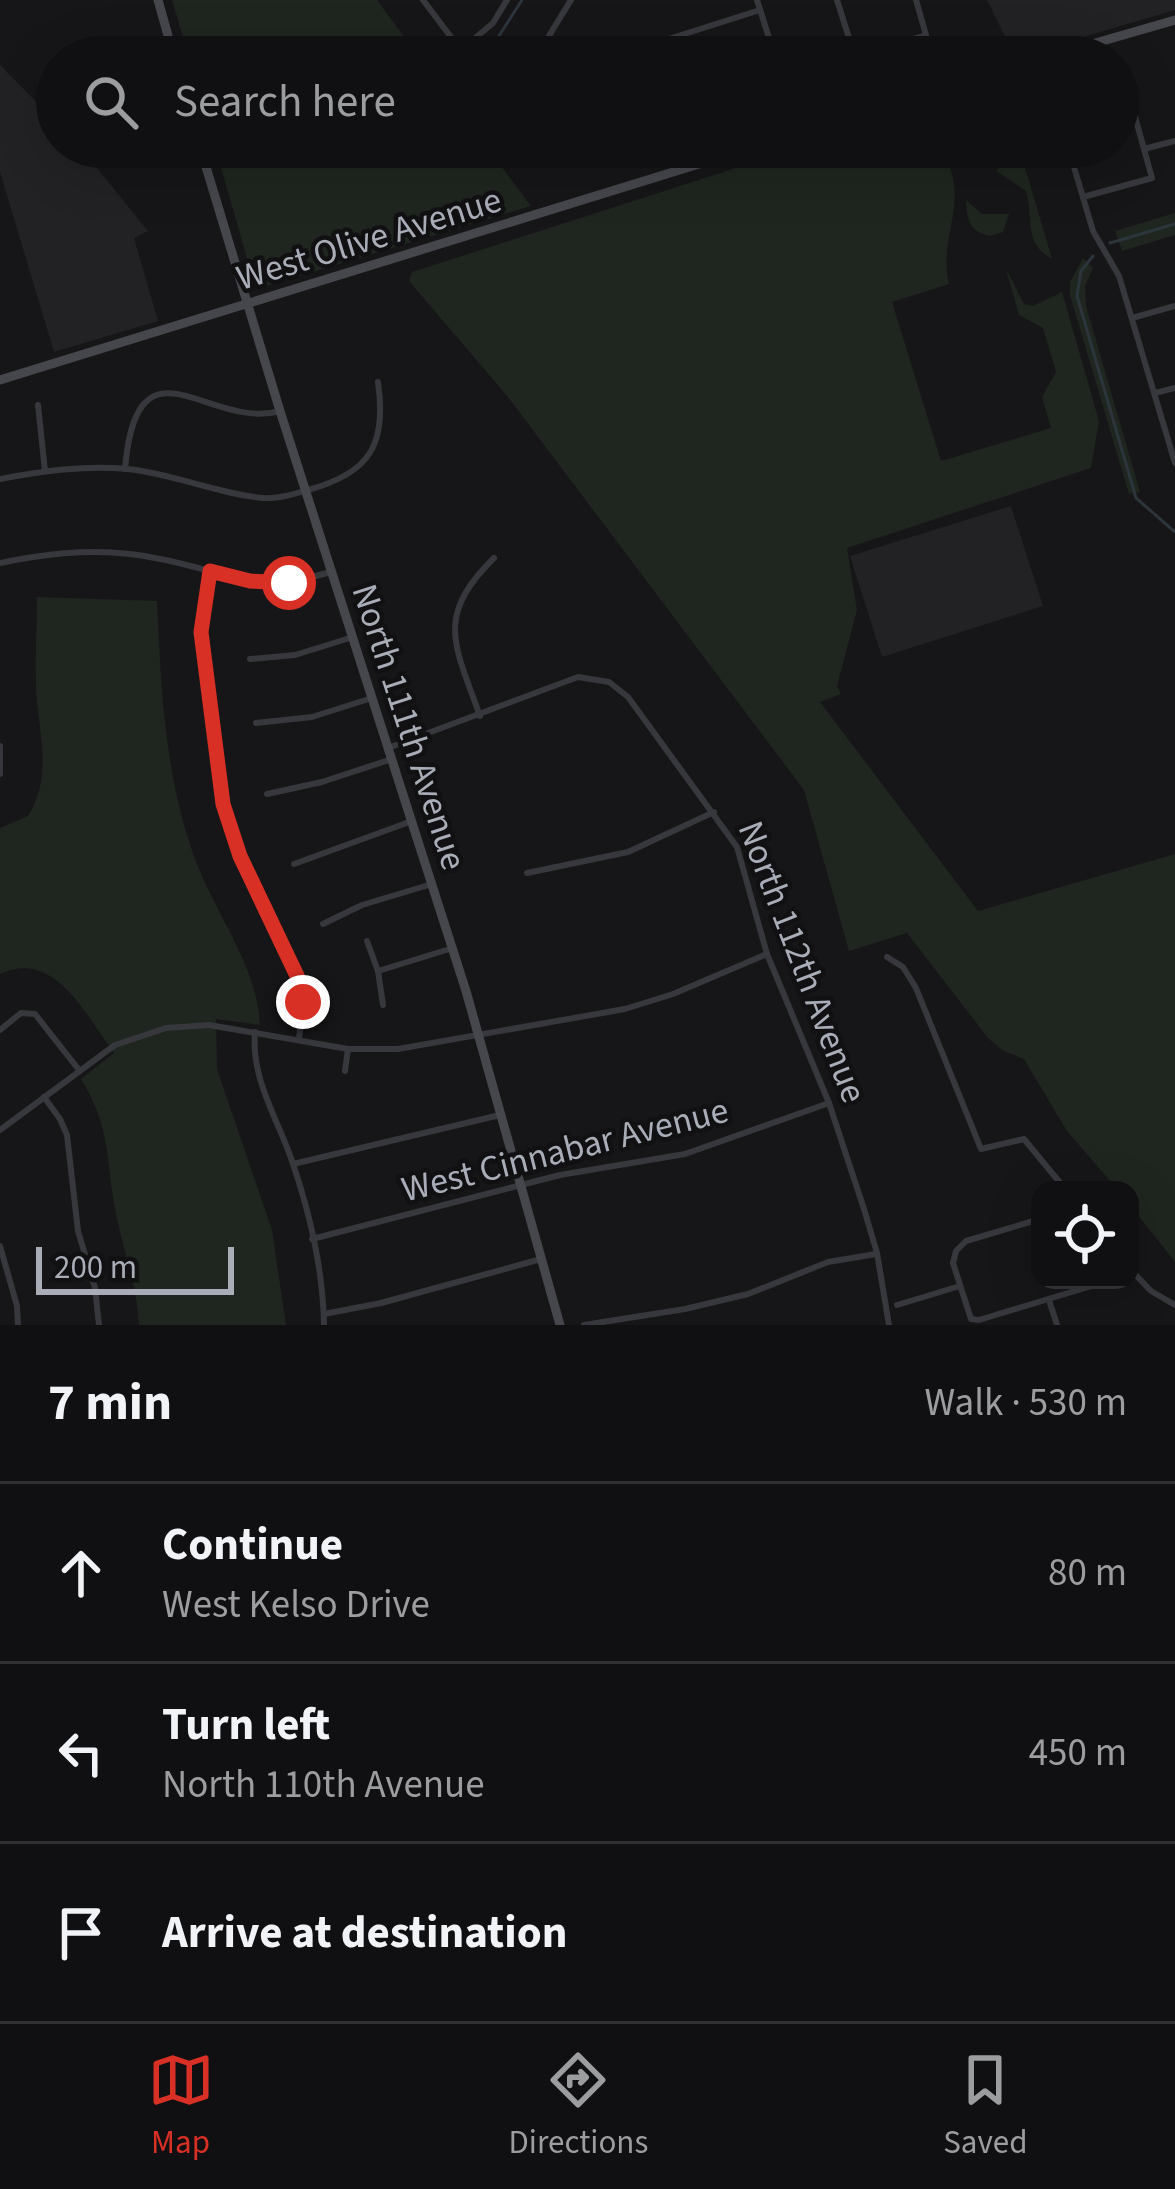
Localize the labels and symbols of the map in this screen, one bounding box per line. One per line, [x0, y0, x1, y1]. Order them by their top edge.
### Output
street label: West Olive Avenue [230, 174, 508, 304]
route start [262, 556, 316, 610]
street label: North 111th Avenue [339, 577, 479, 877]
street label: North 112th Avenue [725, 814, 879, 1110]
route end [276, 975, 330, 1029]
street label: West Cinnabar Avenue [396, 1085, 734, 1215]
scale bar [36, 1241, 234, 1294]

